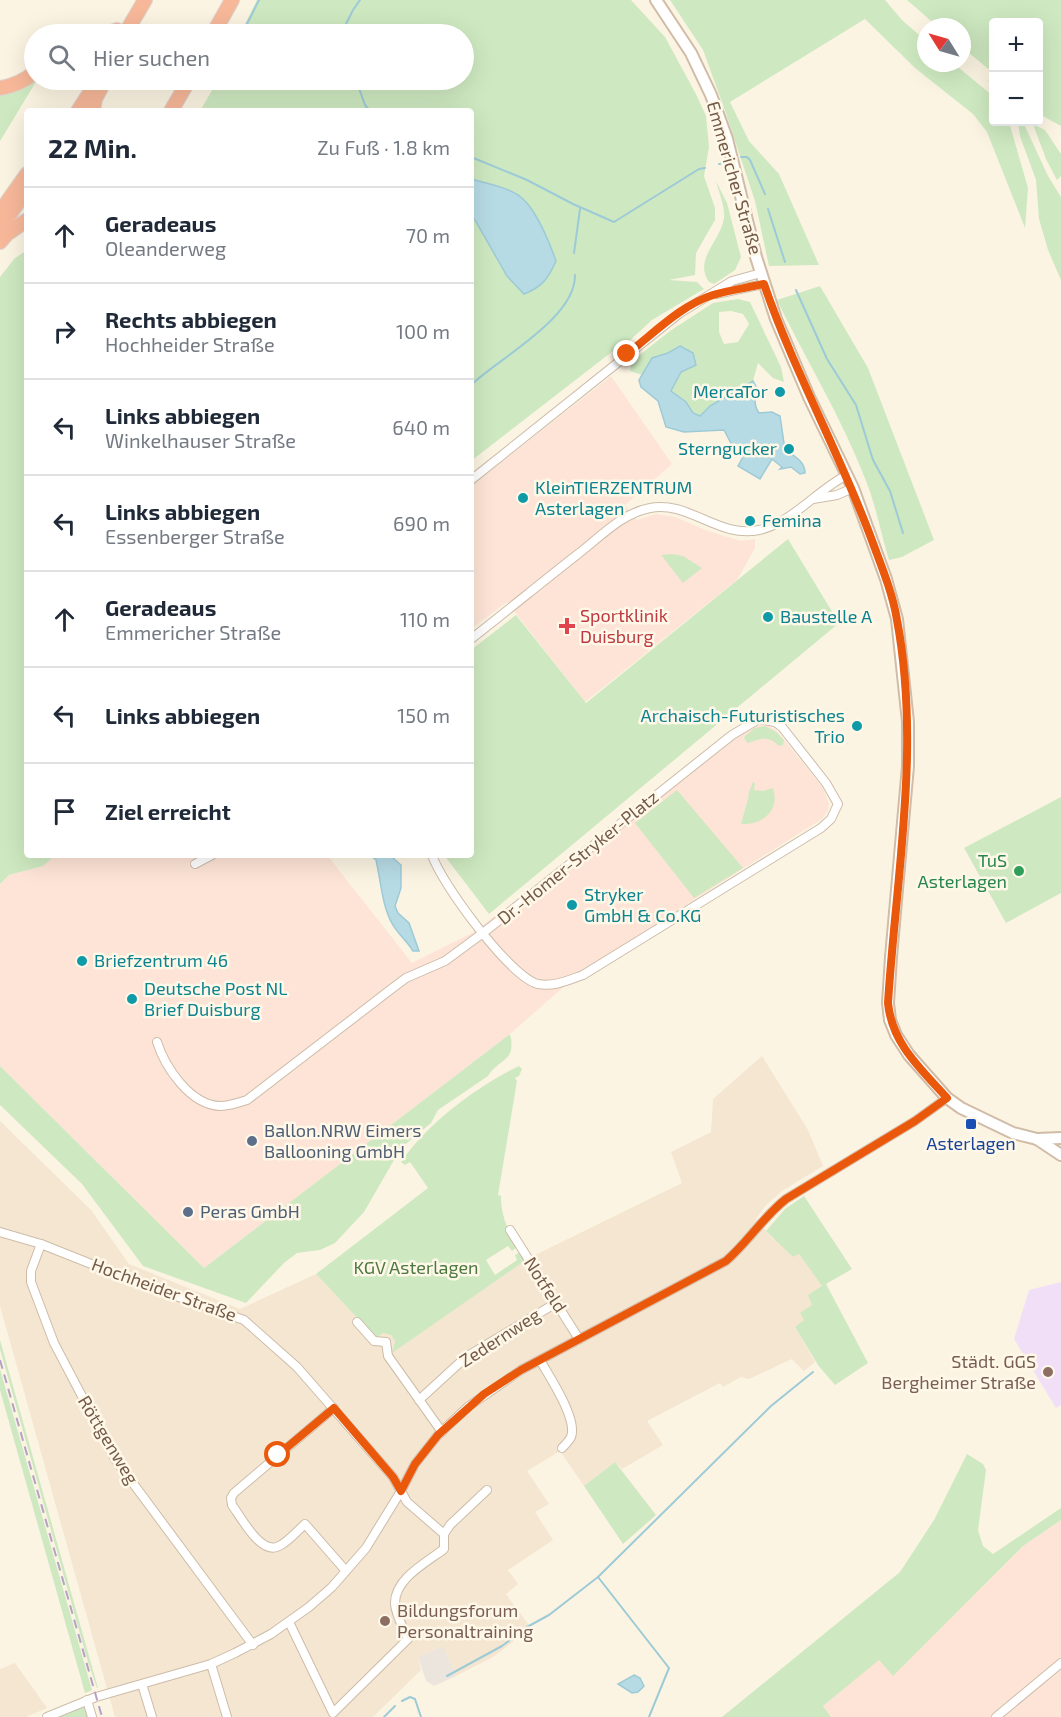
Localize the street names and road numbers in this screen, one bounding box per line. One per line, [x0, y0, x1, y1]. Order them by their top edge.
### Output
street label: Emmericher Straße [703, 99, 767, 257]
street label: Dr.-Homer-Stryker-Platz [492, 785, 662, 929]
street label: Hochheider Straße [89, 1253, 240, 1326]
street label: Notfeld [520, 1253, 572, 1316]
street label: Zedernweg [455, 1303, 544, 1371]
street label: Röttgenweg [74, 1391, 144, 1488]

